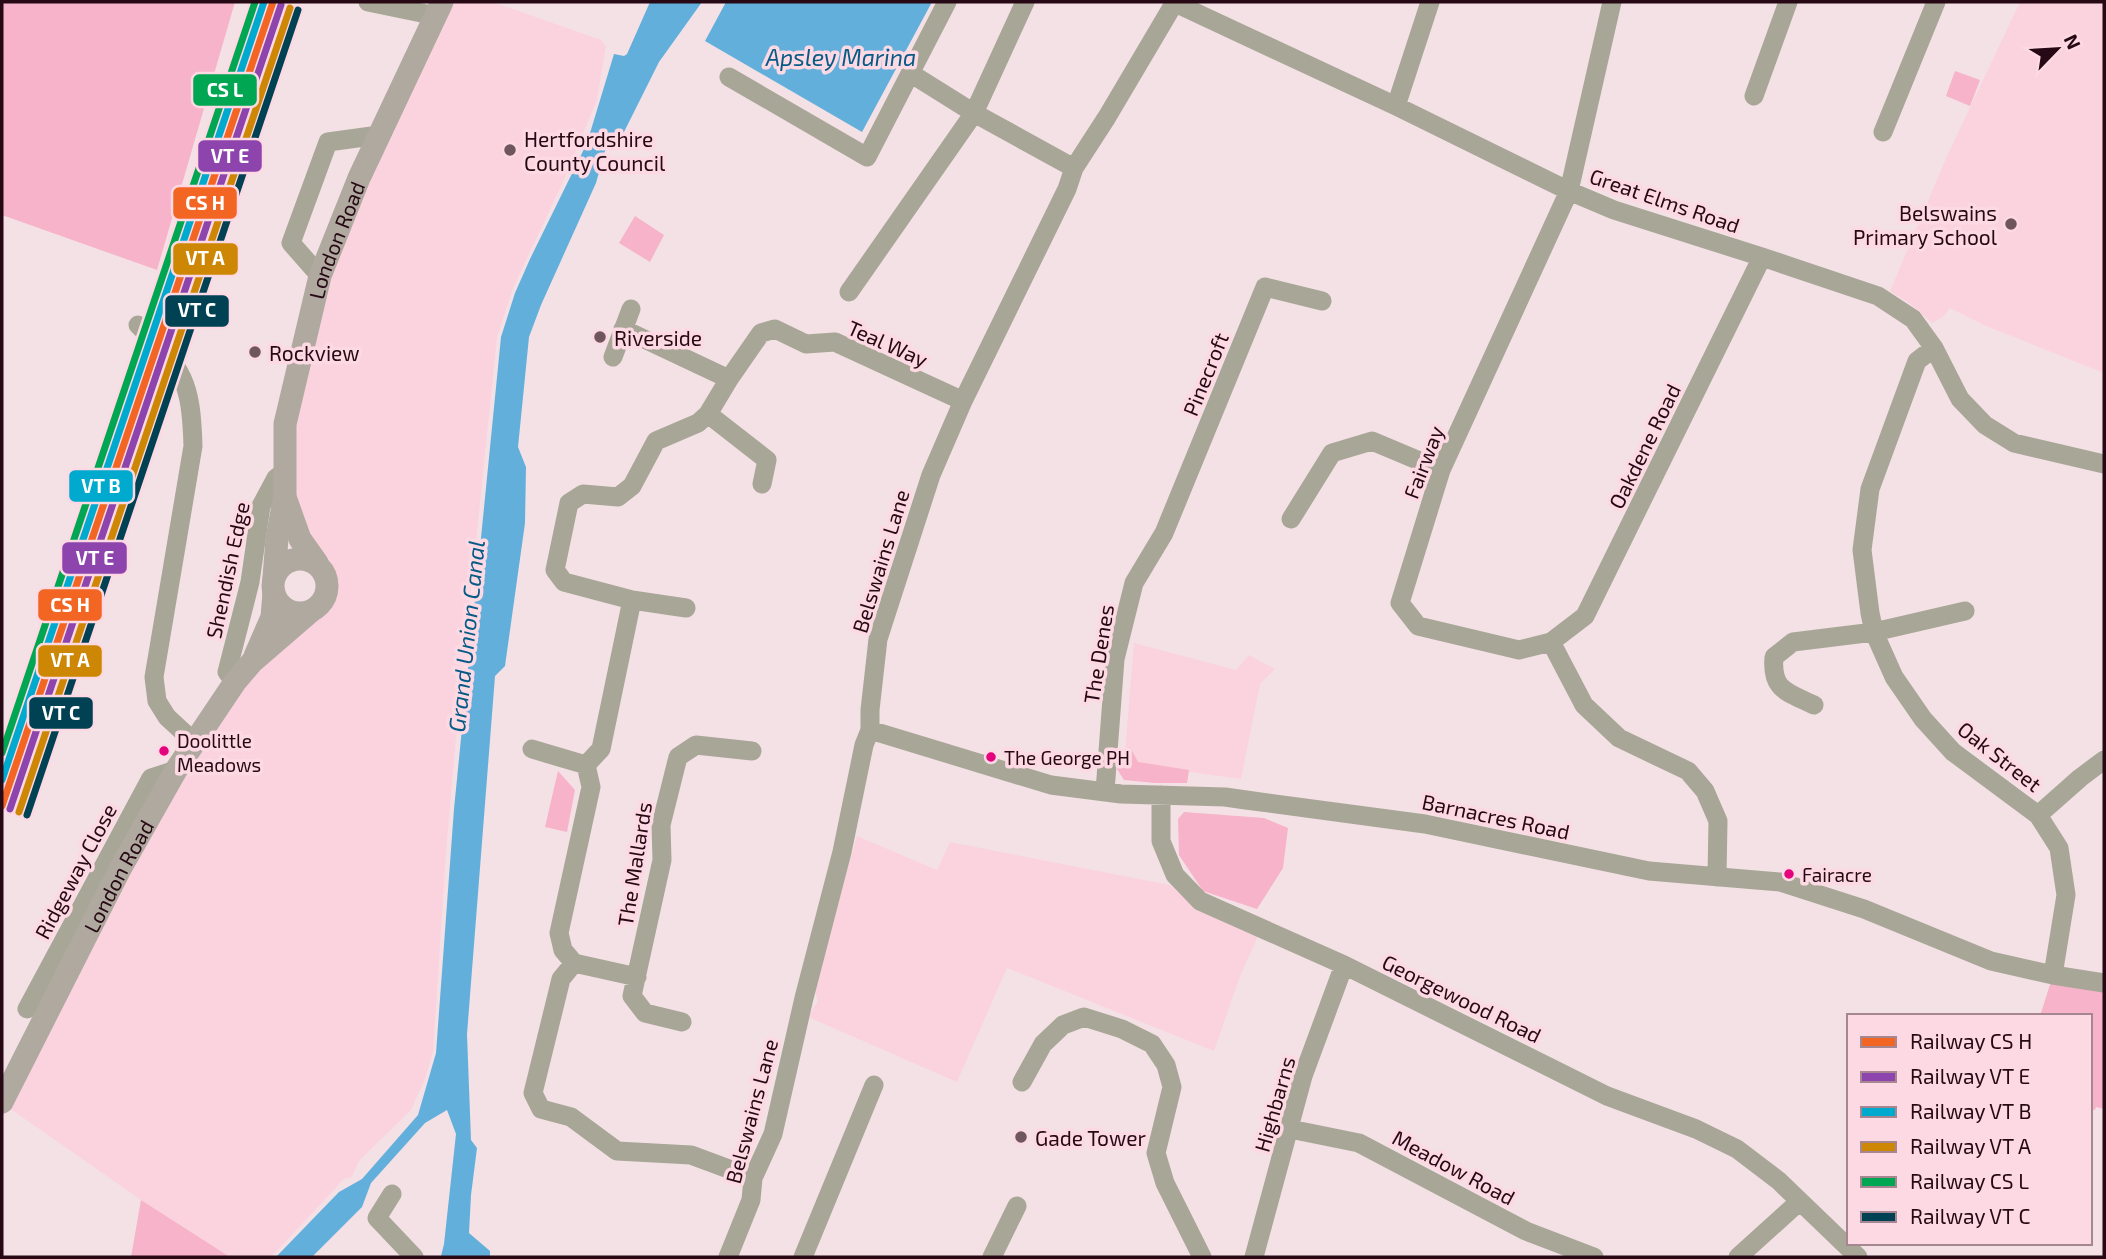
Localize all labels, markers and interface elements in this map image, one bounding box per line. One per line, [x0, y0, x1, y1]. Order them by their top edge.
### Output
north arrow [2022, 14, 2092, 84]
text: N [2060, 31, 2086, 53]
water label: Apsley Marina [765, 43, 916, 71]
line badge: CS L [192, 73, 258, 107]
text: CS L [207, 78, 243, 101]
place label: Hertfordshire County Council [524, 126, 666, 175]
line badge: VT E [197, 139, 263, 173]
marker: Hertfordshire County Council [502, 142, 518, 158]
text: VT E [211, 144, 249, 167]
street label: Great Elms Road [1587, 163, 1743, 237]
street label: London Road [303, 177, 369, 301]
line badge: CS H [172, 186, 238, 220]
text: CS H [185, 191, 225, 214]
place label: Belswains Primary School [1853, 200, 1998, 249]
marker: Belswains Primary School [2003, 216, 2019, 232]
line badge: VT A [172, 242, 239, 276]
text: VT A [185, 246, 225, 269]
line badge: VT C [164, 294, 230, 328]
text: VT C [178, 298, 216, 321]
street label: Teal Way [844, 314, 932, 372]
place label: Riverside [614, 325, 702, 350]
marker: Riverside [592, 329, 608, 345]
street label: Pinecroft [1177, 329, 1233, 419]
place label: Rockview [269, 340, 360, 365]
marker: Rockview [247, 344, 263, 360]
street label: Oakdene Road [1603, 379, 1685, 513]
street label: Fairway [1398, 422, 1448, 502]
line badge: VT B [68, 469, 134, 503]
text: VT B [81, 474, 121, 497]
street label: Belswains Lane [846, 486, 914, 636]
street label: Shendish Edge [200, 499, 254, 641]
water label: Grand Union Canal [442, 539, 490, 733]
line badge: VT E [61, 541, 128, 575]
text: VT E [76, 546, 114, 569]
line badge: CS H [37, 588, 103, 622]
text: CS H [50, 593, 90, 616]
street label: The Denes [1078, 603, 1118, 705]
line badge: VT A [37, 644, 103, 678]
text: VT A [50, 648, 90, 671]
line badge: VT C [28, 696, 94, 730]
text: VT C [42, 701, 80, 724]
street label: Oak Street [1953, 716, 2047, 796]
place label: Doolittle Meadows [177, 729, 261, 776]
marker: Doolittle Meadows [157, 744, 171, 758]
place label: The George PH [1004, 746, 1130, 769]
marker: The George PH [984, 750, 998, 764]
street label: Barnacres Road [1420, 788, 1572, 844]
street label: Ridgeway Close [29, 799, 121, 943]
street label: The Mallards [612, 800, 656, 928]
street label: London Road [78, 815, 158, 936]
place label: Fairacre [1802, 863, 1872, 886]
marker: Fairacre [1782, 867, 1796, 881]
street label: Georgewood Road [1378, 949, 1546, 1047]
legend [1847, 1014, 2092, 1245]
text: Railway CS H [1910, 1028, 2032, 1053]
street label: Belswains Lane [720, 1036, 782, 1186]
street label: Highbarns [1248, 1053, 1300, 1155]
text: Railway VT E [1910, 1063, 2030, 1088]
text: Railway VT B [1910, 1098, 2031, 1123]
street label: Meadow Road [1389, 1124, 1519, 1210]
place label: Gade Tower [1035, 1125, 1146, 1150]
marker: Gade Tower [1013, 1129, 1029, 1145]
text: Railway VT A [1910, 1133, 2031, 1158]
text: Railway CS L [1910, 1168, 2029, 1193]
text: Railway VT C [1910, 1203, 2030, 1228]

